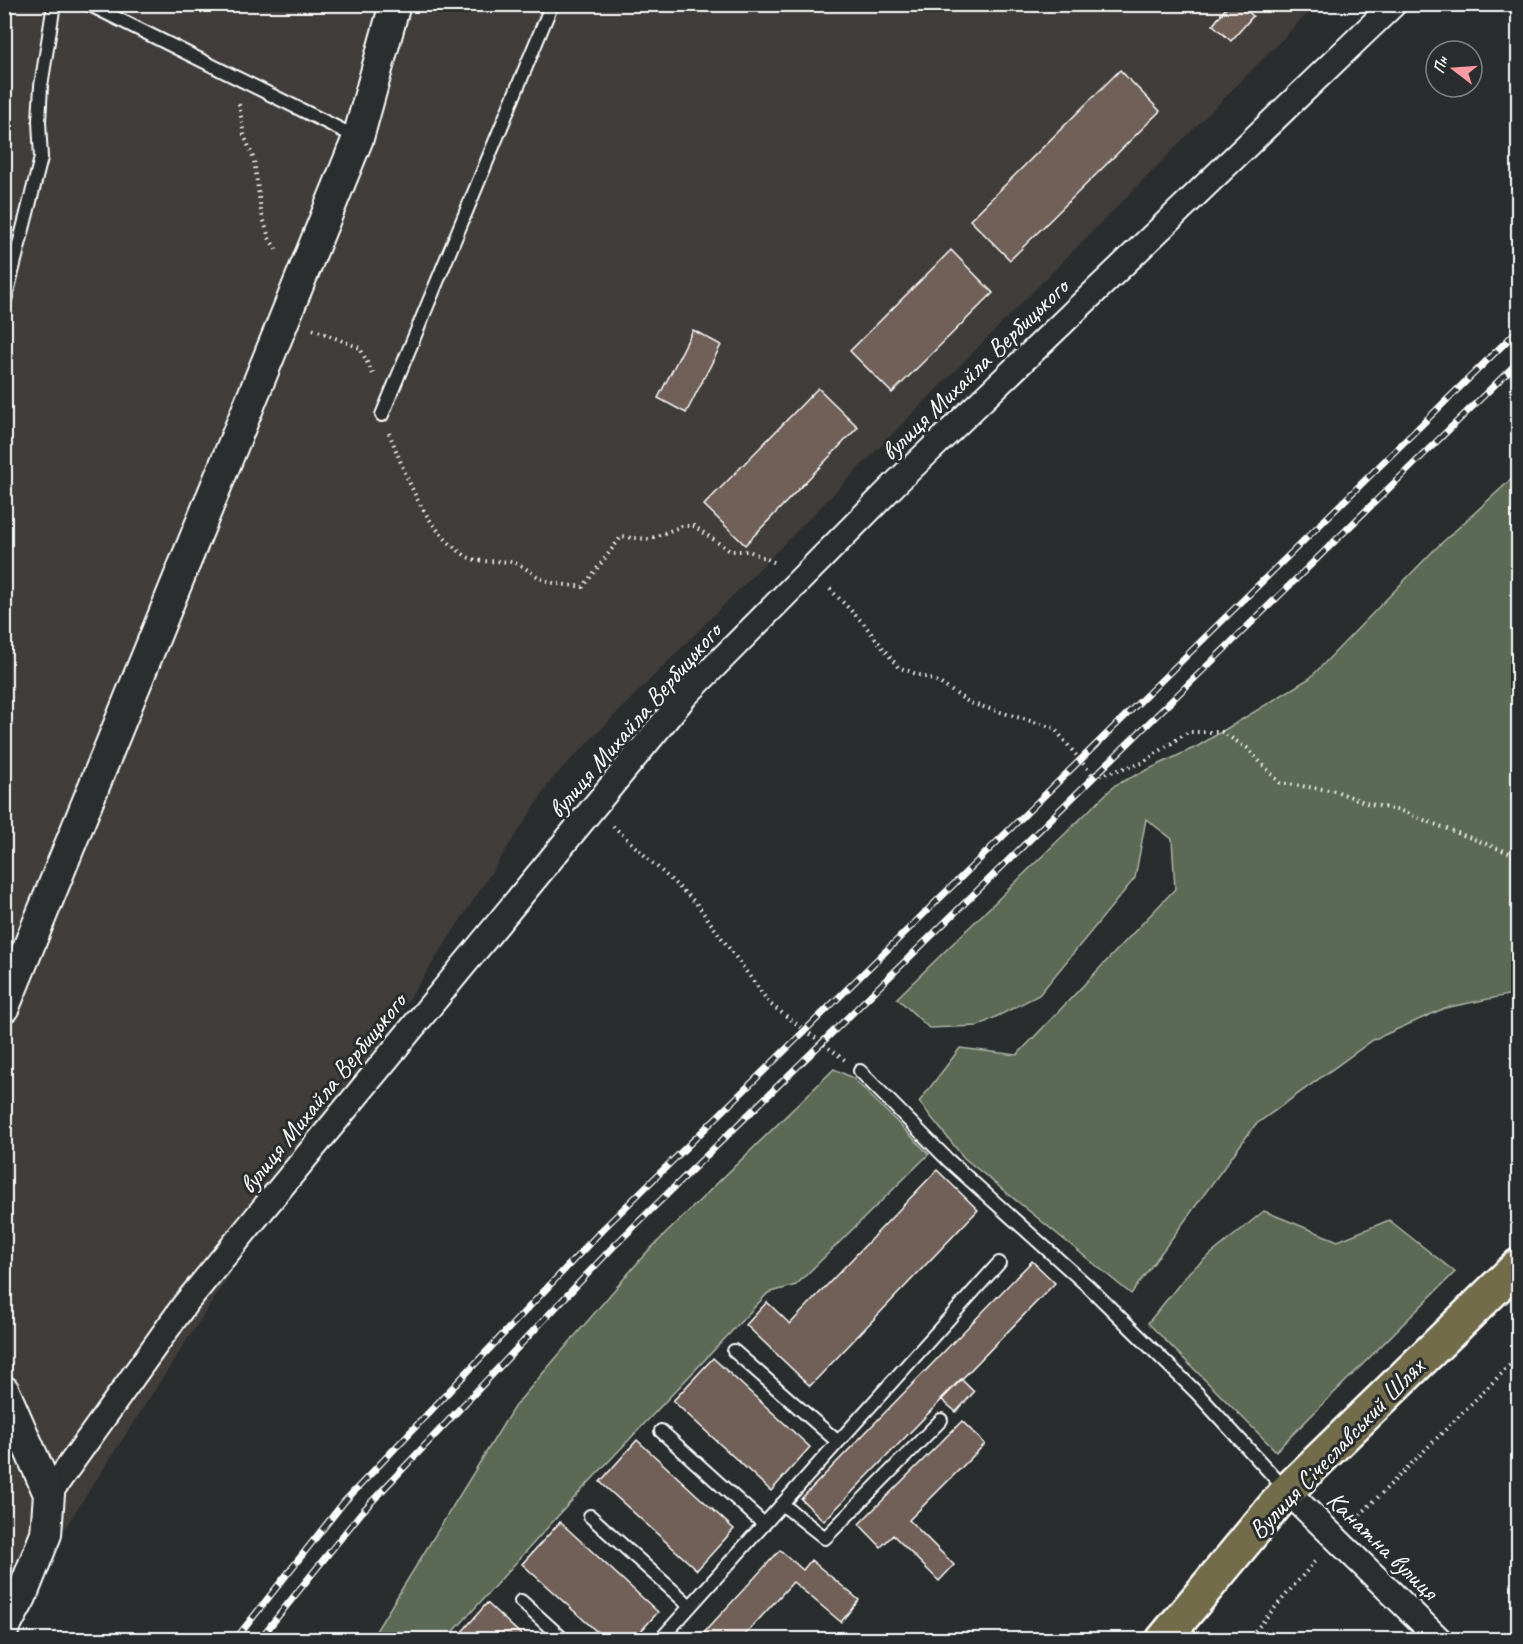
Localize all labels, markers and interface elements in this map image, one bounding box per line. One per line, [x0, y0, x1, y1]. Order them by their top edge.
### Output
north arrow [1424, 39, 1484, 99]
text: Пн [1429, 53, 1453, 76]
street label: вулиця Михайла Вербицького [873, 269, 1077, 468]
street label: вулиця Михайла Вербицького [540, 613, 730, 825]
street label: вулиця Михайла Вербицького [231, 984, 415, 1200]
street label: Вулиця Січеславський Шлях [1241, 1349, 1433, 1546]
street label: Канатна вулиця [1320, 1484, 1447, 1608]

